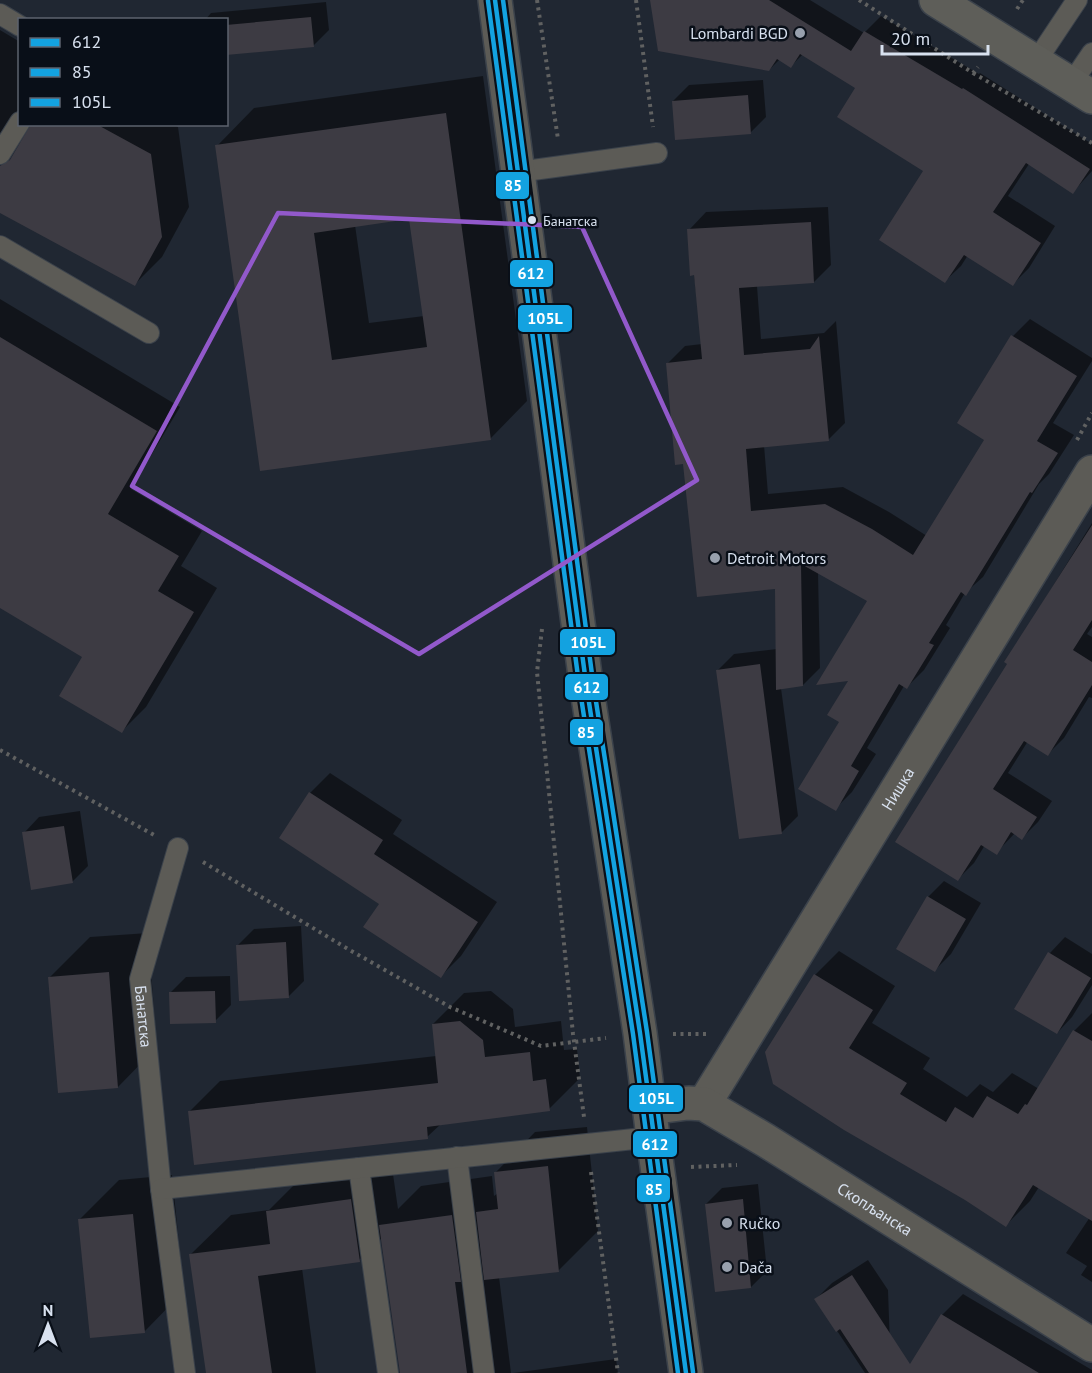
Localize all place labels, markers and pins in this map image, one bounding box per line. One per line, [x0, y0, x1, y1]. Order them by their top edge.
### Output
place label: Lombardi BGD [690, 23, 788, 43]
marker: Lombardi BGD [793, 26, 807, 40]
place label: Банатска [543, 212, 598, 230]
marker: Банатска [526, 214, 538, 226]
place label: Detroit Motors [727, 548, 827, 568]
marker: Detroit Motors [708, 551, 722, 565]
place label: Ručko [739, 1213, 780, 1233]
marker: Ručko [720, 1216, 734, 1230]
place label: Dača [739, 1257, 773, 1277]
marker: Dača [720, 1260, 734, 1274]

